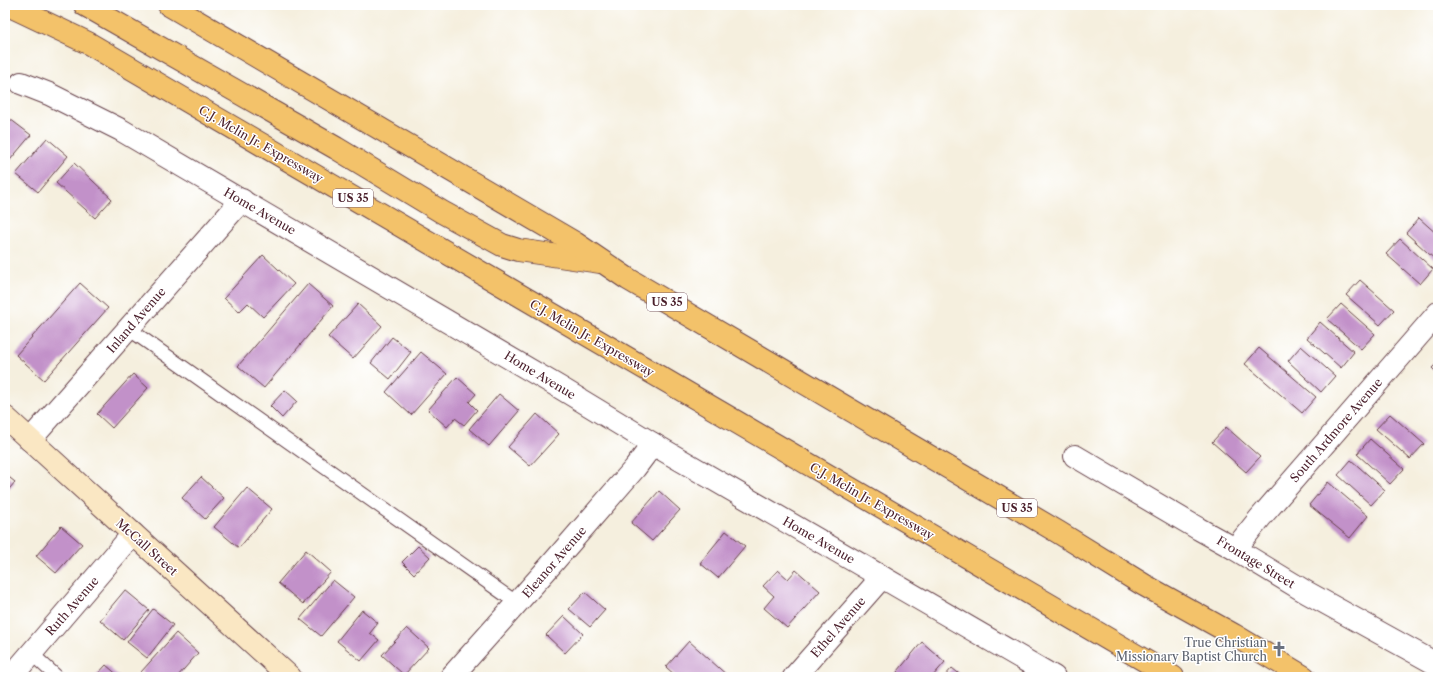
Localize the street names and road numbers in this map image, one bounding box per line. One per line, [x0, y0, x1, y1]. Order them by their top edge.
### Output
street label: C.J. Mclin Jr. Expressway [196, 102, 326, 186]
street label: Home Avenue [221, 184, 299, 238]
road number: US 35 [333, 189, 373, 207]
street label: Inland Avenue [103, 284, 169, 356]
road number: US 35 [647, 293, 687, 311]
street label: C.J. Mclin Jr. Expressway [527, 296, 657, 380]
street label: Home Avenue [502, 348, 579, 402]
street label: South Ardmore Avenue [1287, 375, 1385, 485]
street label: C.J. Mclin Jr. Expressway [807, 459, 937, 543]
road number: US 35 [997, 499, 1037, 517]
street label: Home Avenue [780, 513, 858, 567]
street label: McCall Street [113, 515, 182, 579]
street label: Eleanor Avenue [519, 523, 589, 601]
street label: Frontage Street [1214, 533, 1298, 592]
street label: Ruth Avenue [42, 573, 102, 639]
street label: Ethel Avenue [808, 593, 869, 660]

